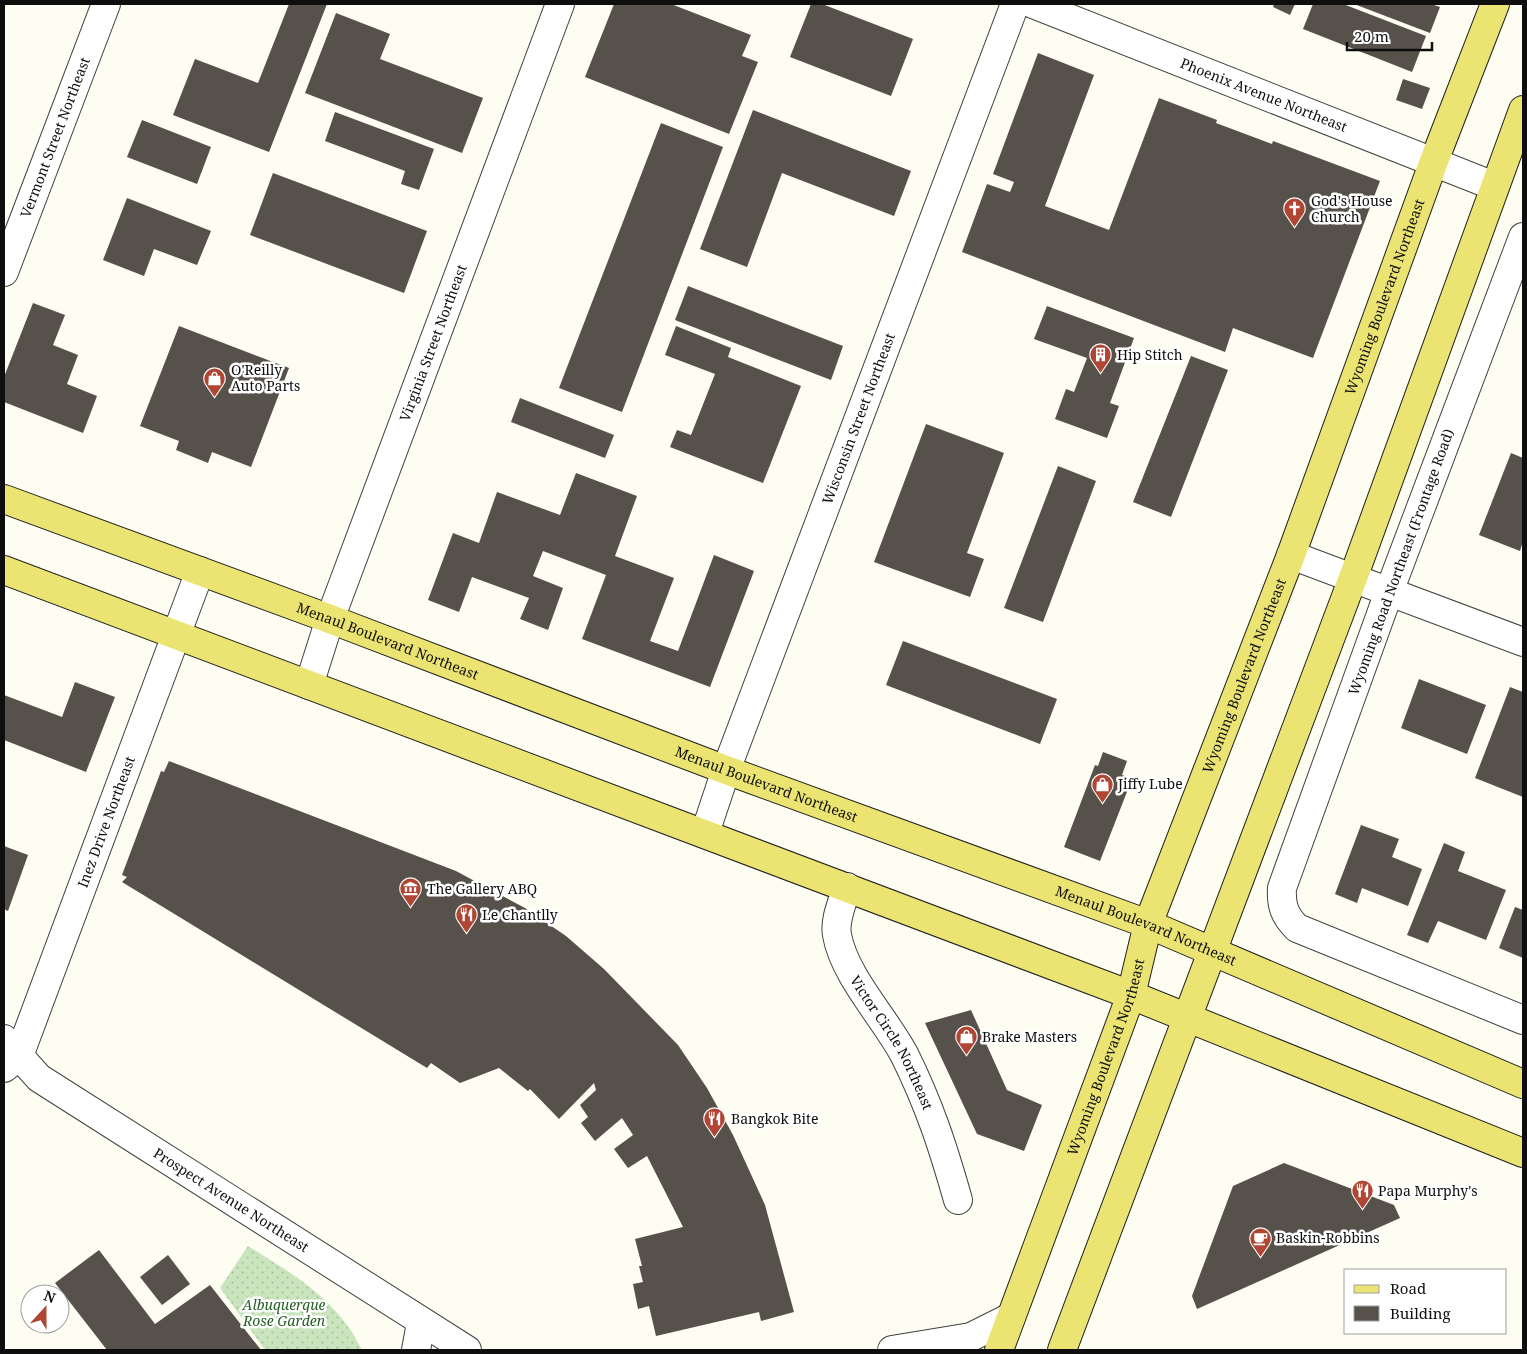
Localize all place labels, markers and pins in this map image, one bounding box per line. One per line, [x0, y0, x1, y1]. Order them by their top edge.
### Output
place label: God's House Church [1311, 191, 1393, 226]
church icon: God's House Church [1283, 197, 1307, 228]
building icon: Hip Stitch [1089, 343, 1113, 374]
place label: Hip Stitch [1117, 345, 1183, 364]
place label: O'Reilly Auto Parts [231, 360, 300, 395]
shop icon: O'Reilly Auto Parts [203, 366, 227, 397]
shop icon: Jiffy Lube [1090, 772, 1114, 803]
place label: Jiffy Lube [1117, 774, 1183, 793]
museum icon: The Gallery ABQ [399, 877, 423, 908]
place label: The Gallery ABQ [427, 879, 537, 898]
restaurant icon: Le Chantlly [454, 903, 478, 934]
place label: Le Chantlly [482, 905, 558, 924]
shop icon: Brake Masters [954, 1025, 978, 1056]
place label: Brake Masters [982, 1027, 1077, 1046]
restaurant icon: Bangkok Bite [703, 1107, 727, 1138]
place label: Bangkok Bite [731, 1109, 818, 1128]
restaurant icon: Papa Murphy's [1350, 1179, 1374, 1210]
place label: Papa Murphy's [1378, 1181, 1478, 1200]
cafe icon: Baskin-Robbins [1248, 1226, 1272, 1257]
place label: Baskin-Robbins [1276, 1228, 1380, 1247]

